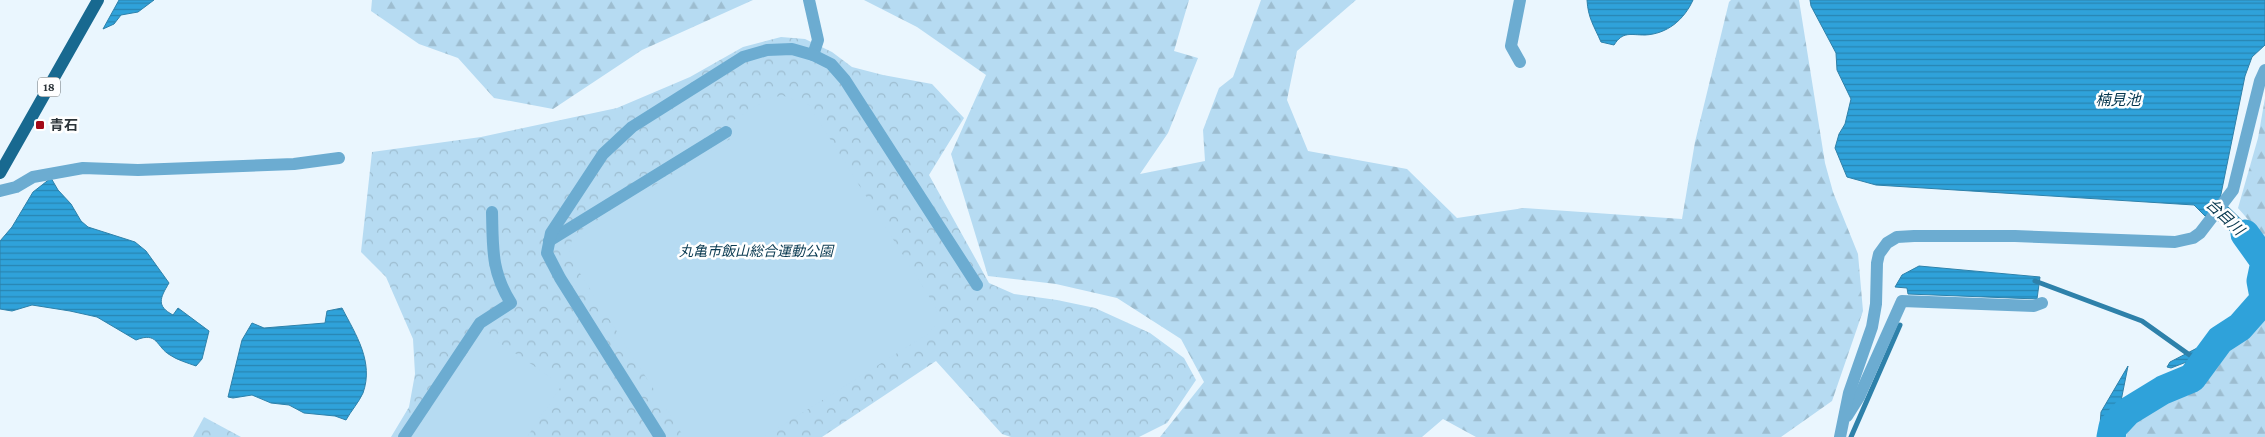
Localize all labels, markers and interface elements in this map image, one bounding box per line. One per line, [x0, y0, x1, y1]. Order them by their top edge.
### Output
road number: 18 [38, 77, 60, 96]
water label: 楠見池 [2095, 92, 2142, 108]
place label: 青石 [50, 117, 78, 133]
marker: 青石 [34, 119, 46, 131]
water label: 台目川 [2203, 196, 2248, 240]
park label: 丸亀市飯山総合運動公園 [679, 243, 835, 259]

